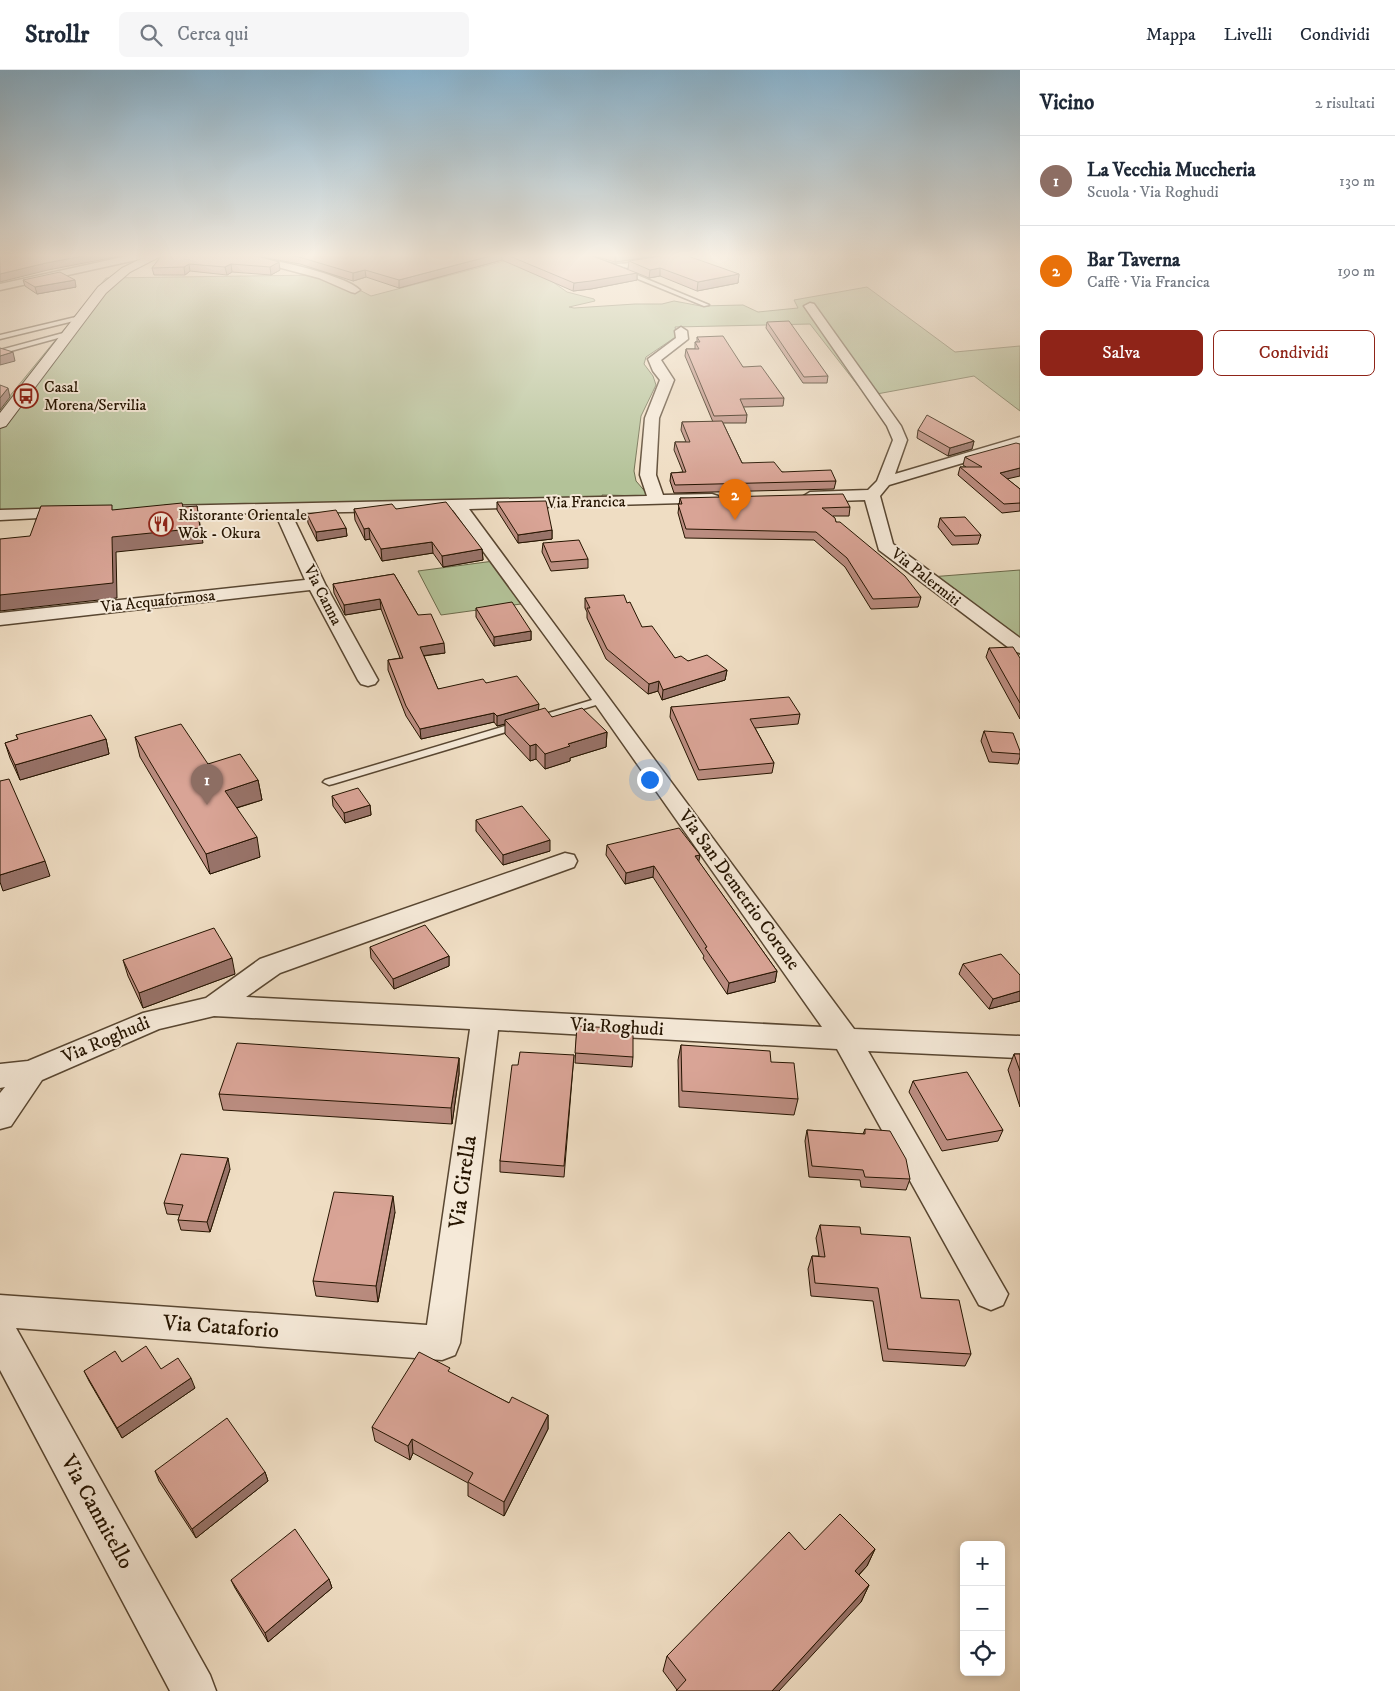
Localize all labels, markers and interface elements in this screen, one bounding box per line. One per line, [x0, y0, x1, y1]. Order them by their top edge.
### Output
search box [119, 12, 469, 57]
text: Strollr [25, 20, 89, 50]
icon: search [137, 21, 165, 49]
text: Cerca qui [177, 23, 248, 46]
text: Mappa [1146, 24, 1196, 46]
text: Livelli [1224, 24, 1272, 46]
text: Condividi [1300, 24, 1370, 46]
text: Vicino [1040, 90, 1094, 116]
text: 2 risultati [1315, 93, 1375, 113]
text: La Vecchia Muccheria [1087, 159, 1256, 182]
text: 1 [1053, 171, 1059, 191]
text: 130 m [1339, 171, 1375, 191]
text: Scuola · Via Roghudi [1087, 182, 1219, 202]
text: Bar Taverna [1087, 249, 1180, 272]
text: 2 [1052, 261, 1060, 281]
text: 190 m [1337, 261, 1375, 281]
text: Caffè · Via Francica [1087, 272, 1210, 292]
button: Salva [1040, 330, 1203, 376]
button: Condividi [1213, 330, 1375, 376]
place label: Casal Morena/Servilia [44, 377, 146, 415]
bus stop icon: Casal Morena/Servilia [13, 383, 39, 409]
pin: 2 [719, 479, 751, 520]
street label: Via Francica [545, 491, 626, 513]
place label: Ristorante Orientale Wok - Okura [177, 505, 307, 543]
restaurant icon: Ristorante Orientale Wok - Okura [148, 511, 174, 537]
street label: Via Palermiti [886, 543, 965, 610]
street label: Via Canna [299, 560, 347, 629]
street label: Via Acquaformosa [99, 585, 216, 617]
pin: 1 [191, 764, 223, 805]
your location [637, 767, 663, 793]
street label: Via San Demetrio Corone [673, 805, 805, 975]
street label: Via Roghudi [58, 1011, 154, 1069]
street label: Via Roghudi [569, 1013, 664, 1041]
street label: Via Cirella [443, 1133, 483, 1231]
street label: Via Cataforio [161, 1309, 280, 1345]
street label: Via Cannitello [54, 1449, 139, 1574]
map controls [960, 1541, 1005, 1676]
button: + [960, 1541, 1005, 1586]
button: − [960, 1586, 1005, 1631]
button: locate [960, 1631, 1005, 1676]

